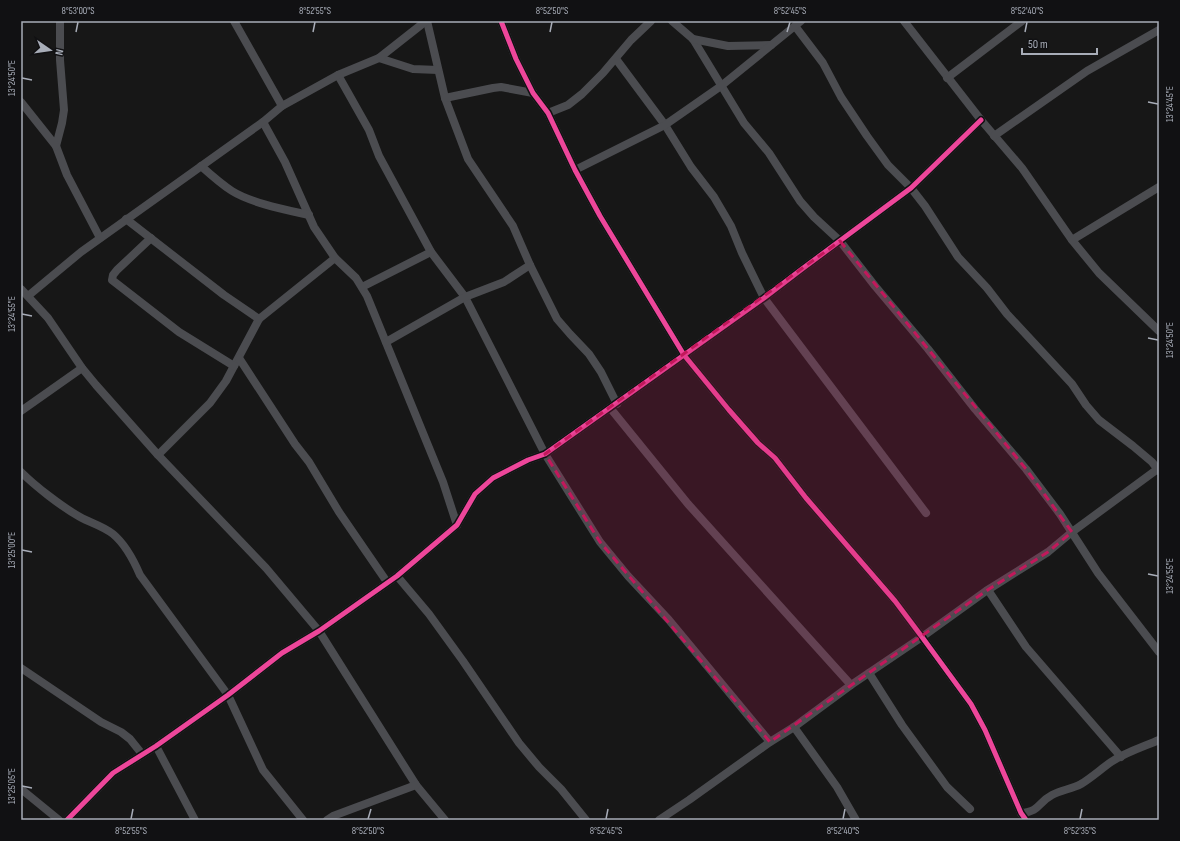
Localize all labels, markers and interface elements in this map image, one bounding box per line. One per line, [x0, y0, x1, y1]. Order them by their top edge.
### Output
text: 8°53'00"S [61, 5, 95, 17]
text: 8°52'55"S [299, 5, 331, 17]
text: 8°52'50"S [536, 5, 568, 17]
text: 8°52'45"S [774, 5, 806, 17]
text: 8°52'40"S [1011, 5, 1043, 17]
north arrow [30, 30, 70, 70]
scale bar [1022, 30, 1097, 56]
text: 50 m [1028, 37, 1048, 52]
text: N [52, 48, 66, 57]
text: 13°24'50"E [6, 60, 18, 96]
text: 13°24'45"E [1164, 86, 1176, 122]
text: 13°24'55"E [6, 296, 18, 332]
text: 13°24'50"E [1164, 322, 1176, 358]
text: 13°25'00"E [6, 532, 18, 568]
text: 13°24'55"E [1164, 558, 1176, 594]
text: 13°25'05"E [6, 768, 18, 804]
text: 8°52'55"S [115, 825, 147, 837]
text: 8°52'50"S [352, 825, 384, 837]
text: 8°52'45"S [590, 825, 622, 837]
text: 8°52'40"S [827, 825, 859, 837]
text: 8°52'35"S [1064, 825, 1096, 837]

